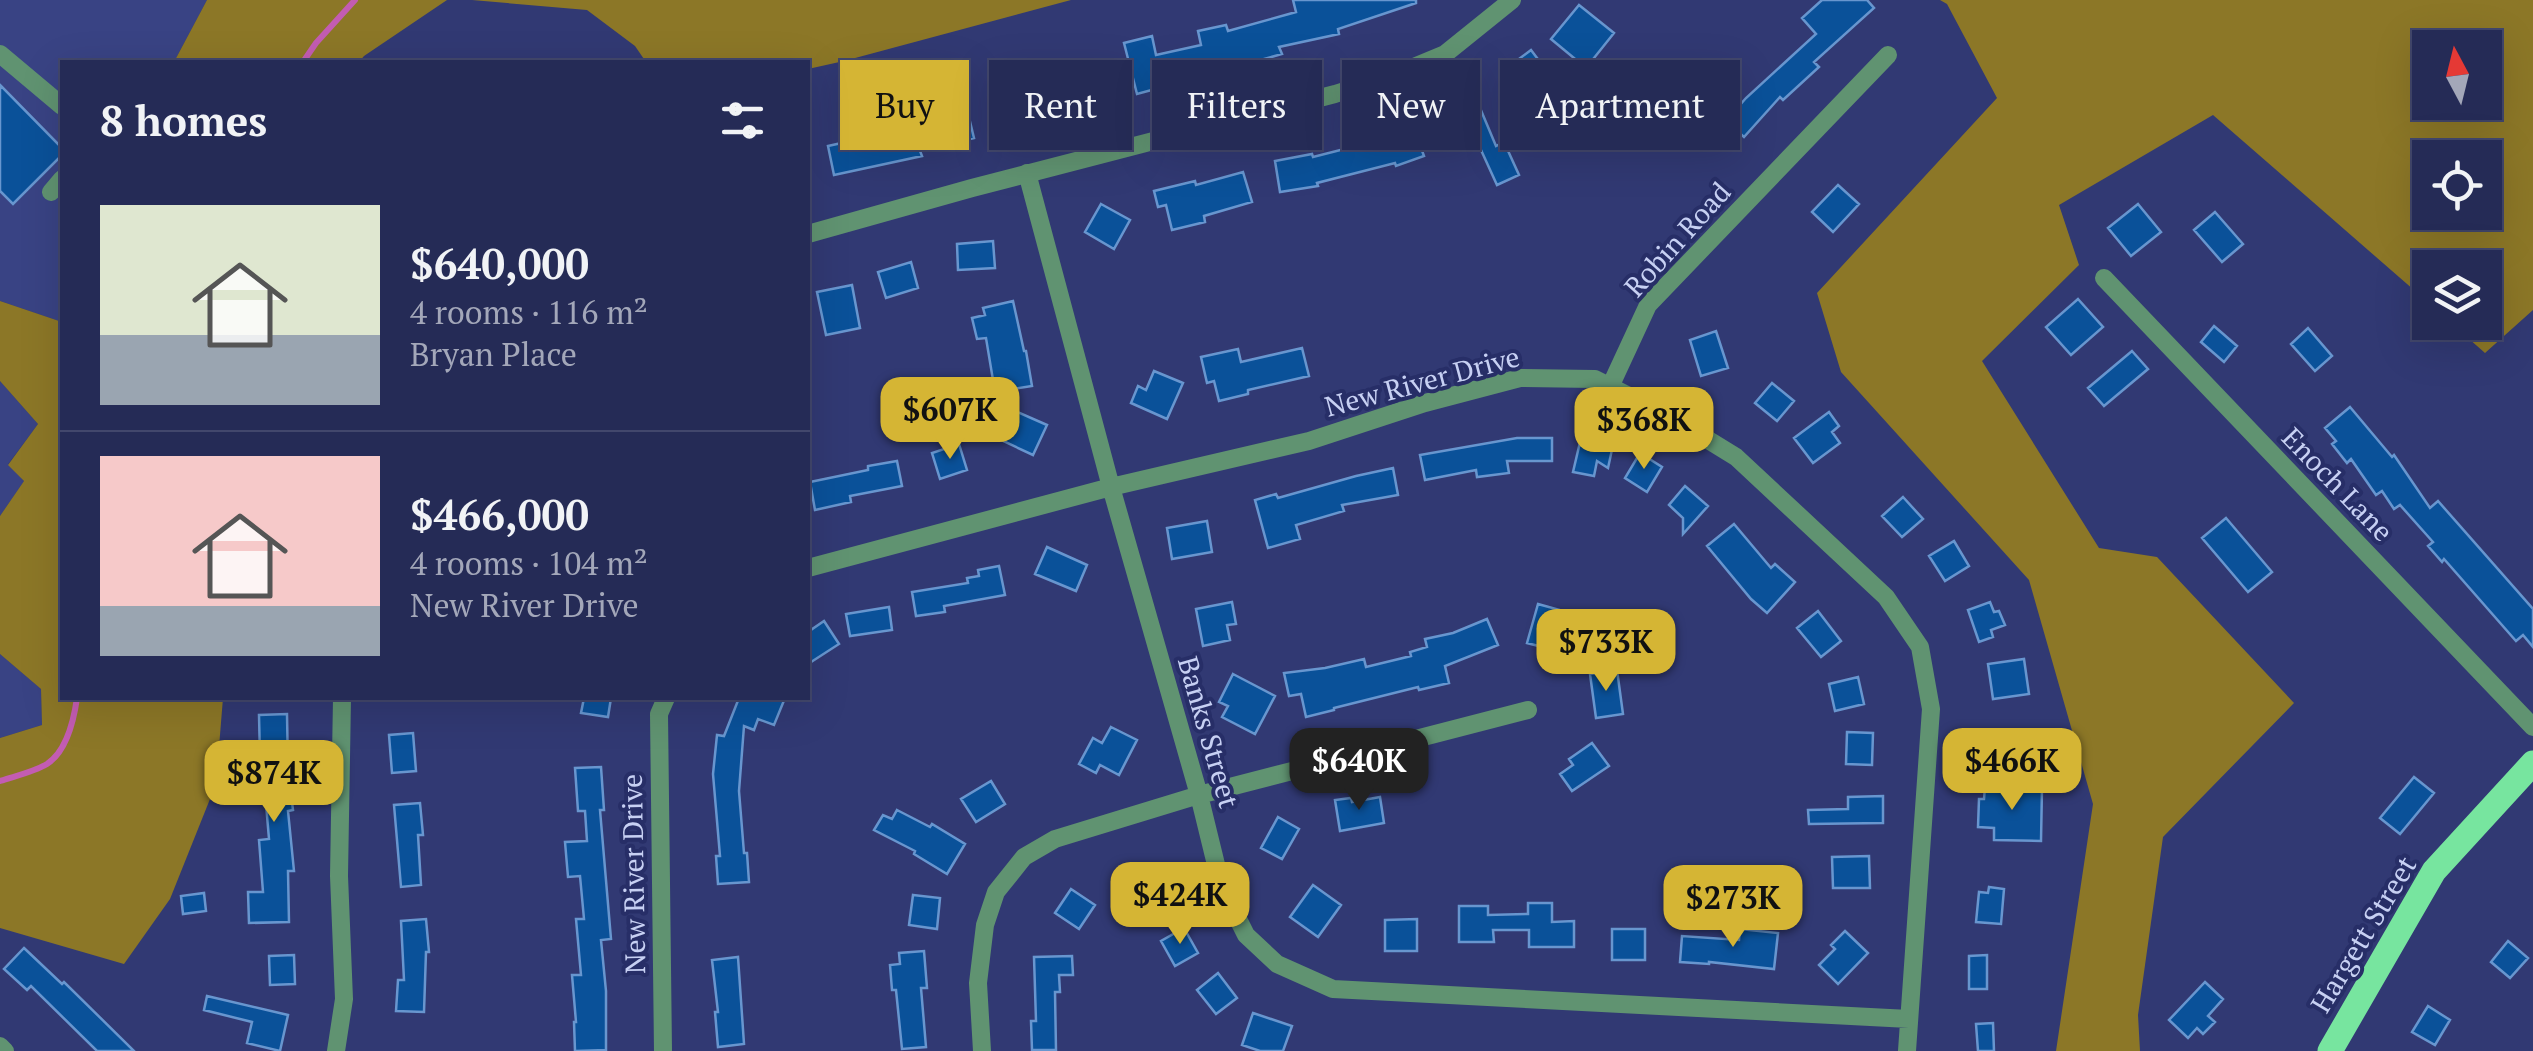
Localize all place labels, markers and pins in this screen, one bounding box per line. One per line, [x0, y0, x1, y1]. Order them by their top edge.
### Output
pin: $607K [880, 377, 1020, 462]
pin: $368K [1574, 387, 1714, 472]
pin: $733K [1536, 609, 1676, 694]
pin: $640K [1289, 728, 1429, 813]
pin: $466K [1942, 728, 2082, 813]
pin: $874K [204, 740, 344, 825]
pin: $424K [1110, 862, 1250, 947]
pin: $273K [1663, 865, 1803, 950]

